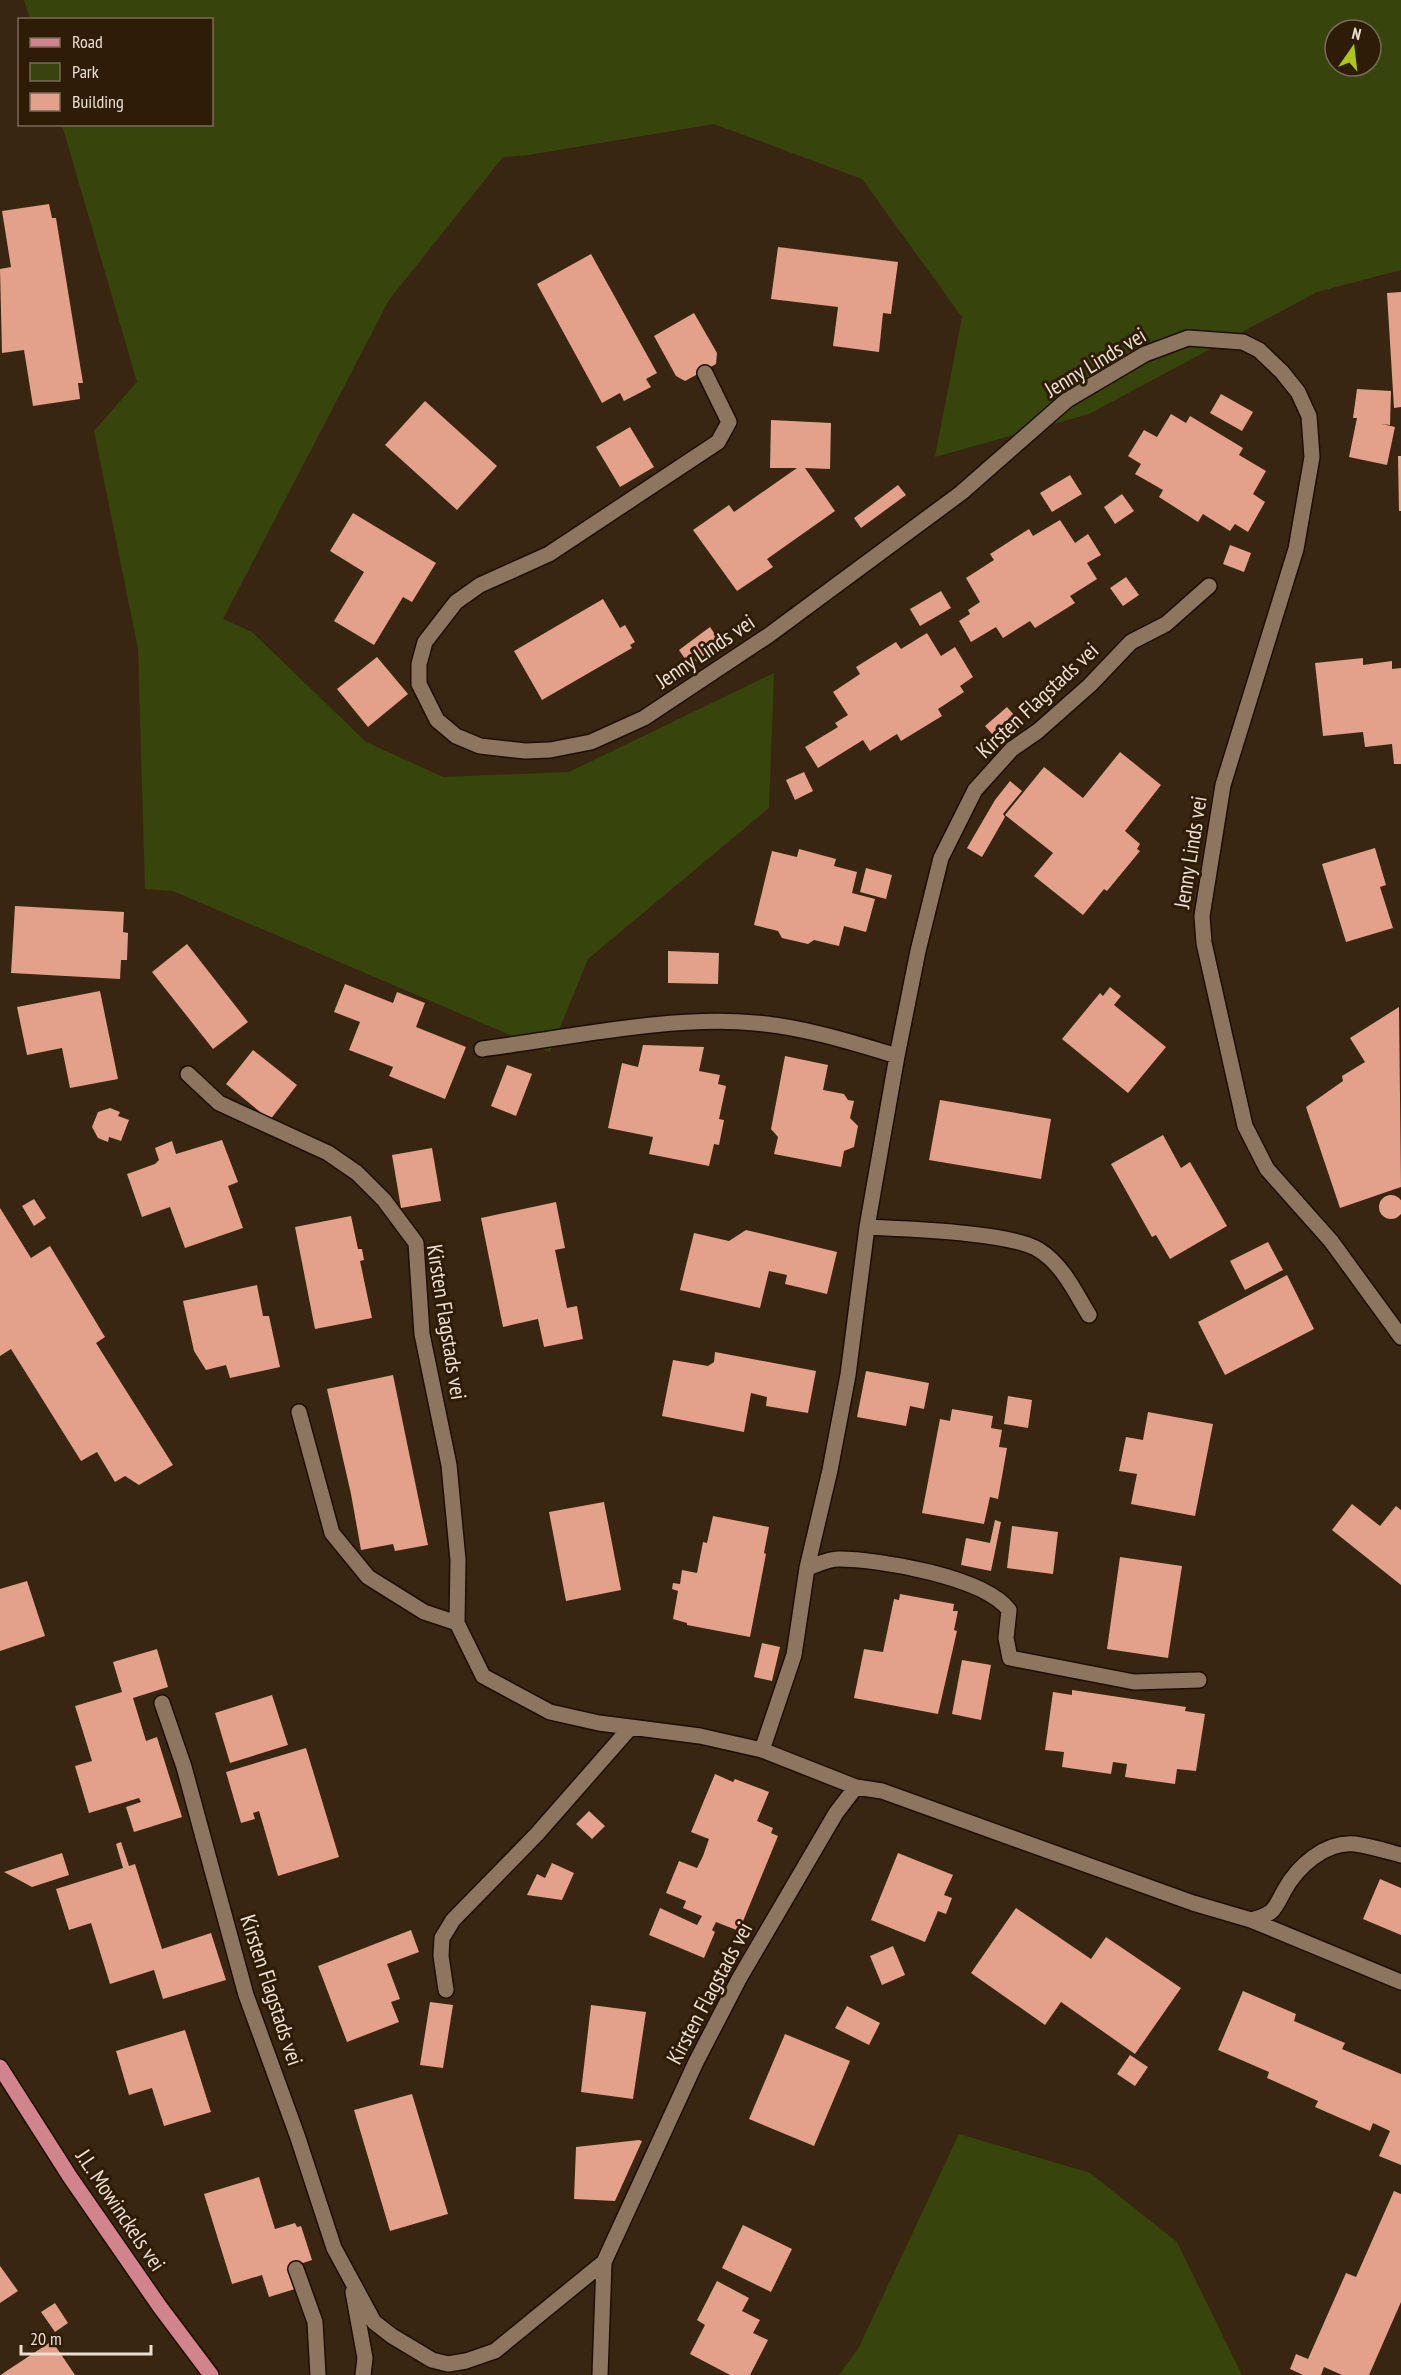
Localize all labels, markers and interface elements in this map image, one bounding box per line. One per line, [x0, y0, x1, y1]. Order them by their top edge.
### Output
legend [18, 18, 213, 126]
north arrow [1323, 18, 1383, 78]
text: N [1350, 23, 1363, 44]
text: Road [72, 30, 103, 53]
text: Park [72, 60, 99, 83]
text: Building [72, 90, 124, 113]
street label: Jenny Linds vei [1038, 321, 1151, 404]
street label: Jenny Linds vei [649, 608, 760, 695]
street label: Kirsten Flagstads vei [970, 636, 1104, 764]
street label: Jenny Linds vei [1167, 794, 1213, 911]
street label: Kirsten Flagstads vei [421, 1242, 473, 1402]
street label: Kirsten Flagstads vei [234, 1911, 310, 2069]
street label: Kirsten Flagstads vei [660, 1917, 758, 2069]
street label: J.L. Mowinckels vei [69, 2143, 172, 2276]
scale bar [21, 2318, 152, 2356]
text: 20 m [30, 2327, 62, 2350]

